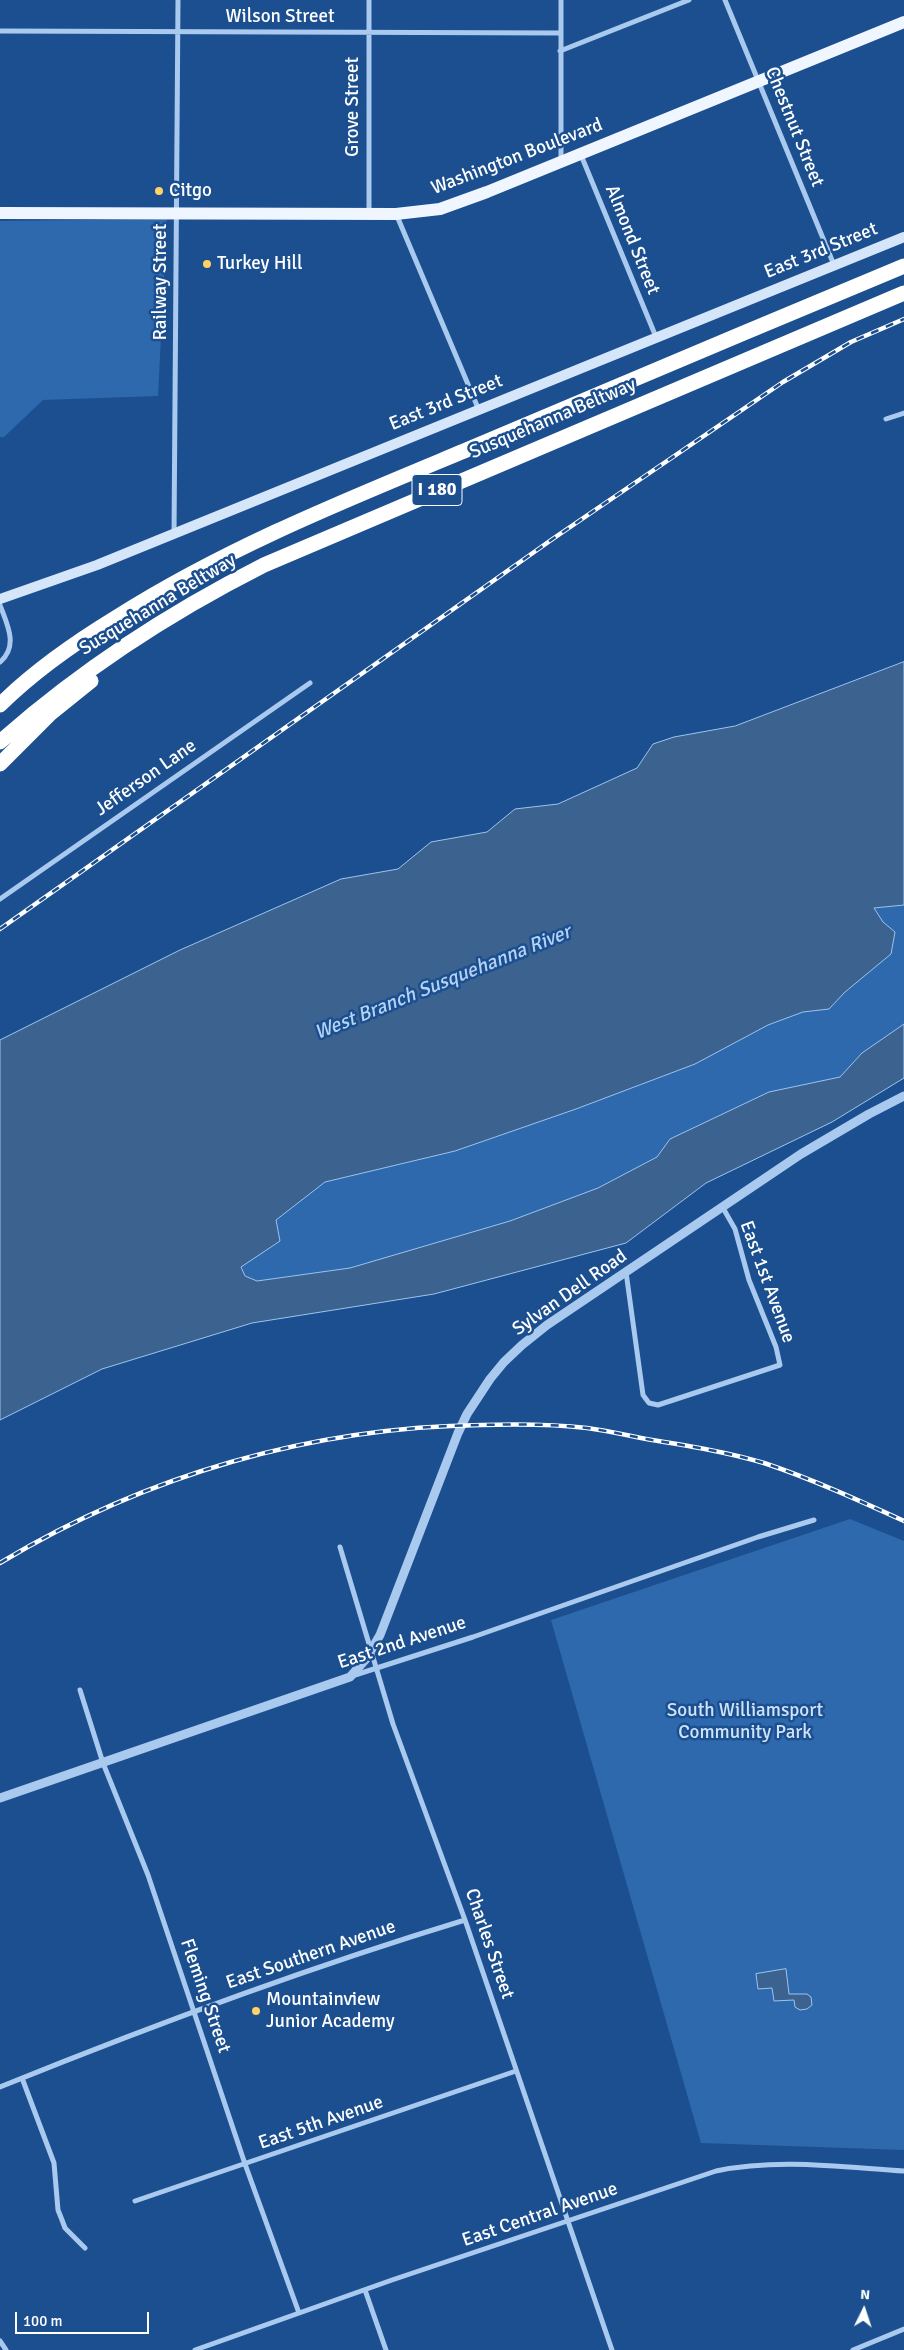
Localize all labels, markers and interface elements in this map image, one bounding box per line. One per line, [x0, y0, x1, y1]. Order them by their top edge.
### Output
street label: Wilson Street [225, 6, 335, 28]
street label: Grove Street [342, 57, 364, 157]
street label: Chestnut Street [760, 64, 828, 190]
street label: Washington Boulevard [428, 114, 606, 200]
place label: Citgo [169, 180, 212, 202]
street label: Almond Street [600, 182, 664, 298]
marker: Citgo [153, 185, 165, 197]
street label: East 3rd Street [761, 218, 881, 284]
street label: Railway Street [150, 223, 172, 341]
place label: Turkey Hill [217, 253, 303, 275]
marker: Turkey Hill [201, 258, 213, 270]
street label: East 3rd Street [386, 370, 506, 436]
street label: Susquehanna Beltway [466, 374, 640, 464]
road number: I 180 [412, 474, 462, 506]
street label: Susquehanna Beltway [76, 549, 240, 661]
street label: Jefferson Lane [91, 735, 201, 821]
water label: West Branch Susquehanna River [311, 921, 575, 1045]
street label: East 1st Avenue [734, 1218, 800, 1346]
street label: Sylvan Dell Road [508, 1245, 632, 1341]
street label: East 2nd Avenue [335, 1612, 469, 1674]
park label: South Williamsport Community Park [667, 1700, 823, 1744]
street label: Charles Street [459, 1886, 519, 2002]
street label: East Southern Avenue [223, 1915, 399, 1995]
street label: Fleming Street [175, 1936, 235, 2056]
place label: Mountainview Junior Academy [266, 1989, 395, 2033]
marker: Mountainview Junior Academy [250, 2005, 262, 2017]
street label: East 5th Avenue [256, 2091, 386, 2155]
street label: East Central Avenue [459, 2178, 621, 2252]
north arrow [839, 2285, 889, 2335]
text: N [860, 2286, 871, 2303]
scale bar [18, 2302, 151, 2334]
text: 100 m [23, 2312, 63, 2330]

